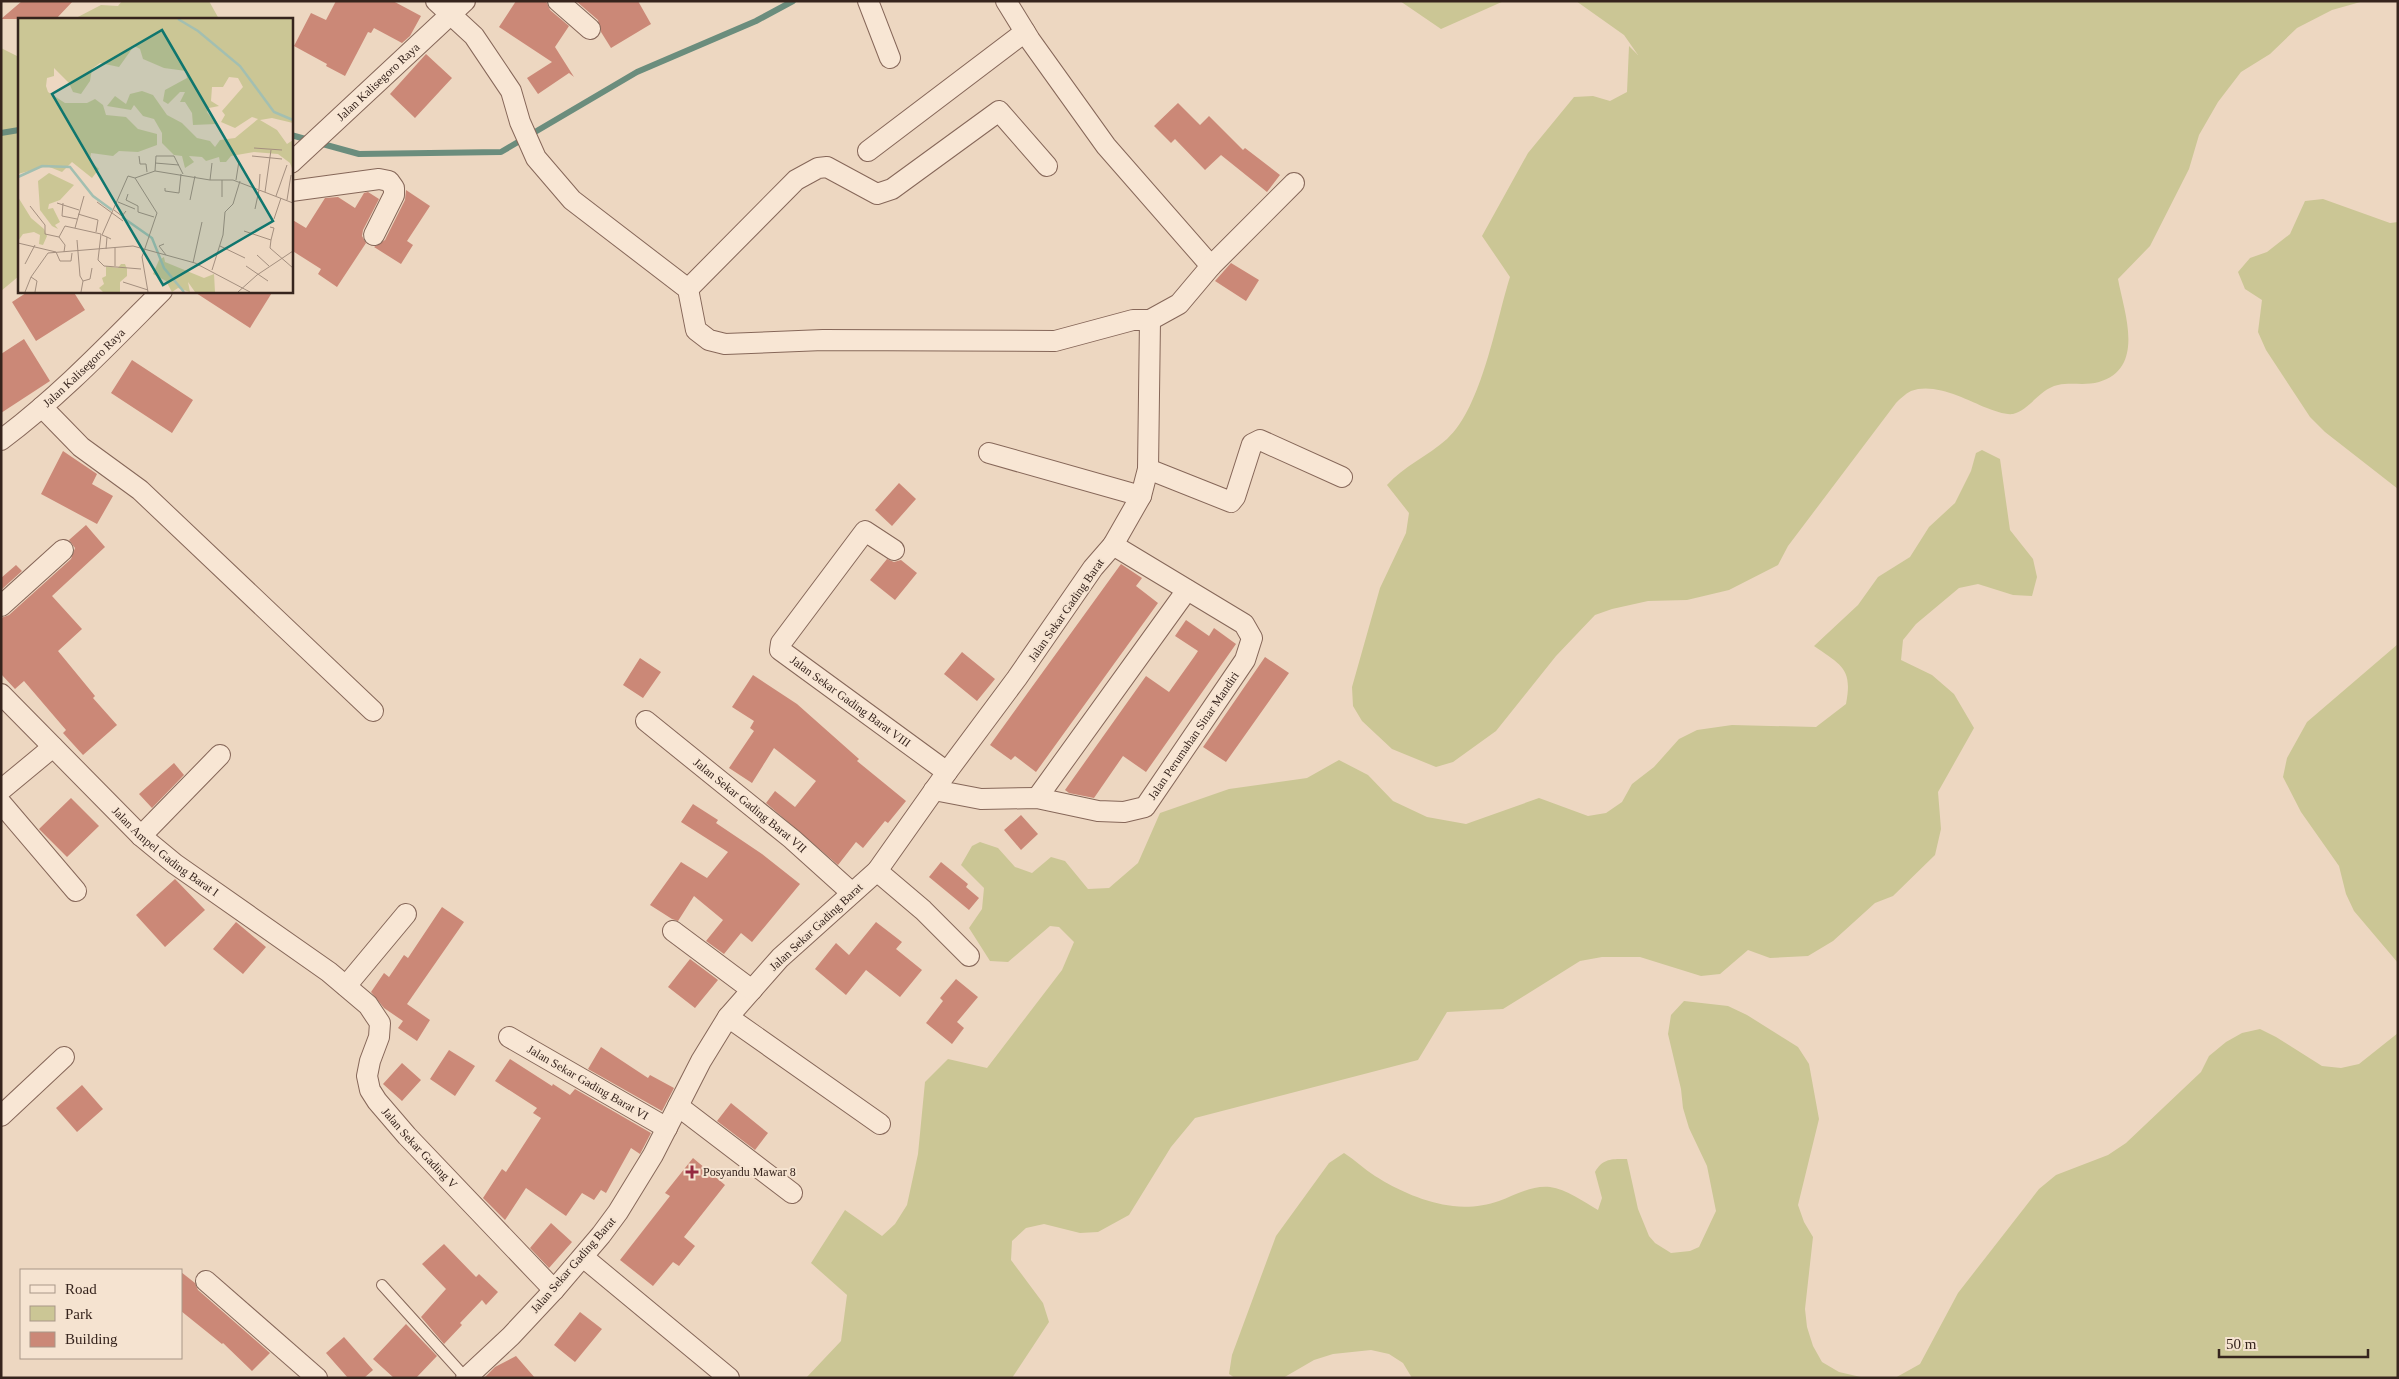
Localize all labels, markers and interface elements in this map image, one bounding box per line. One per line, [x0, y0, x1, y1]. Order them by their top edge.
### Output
inset map [18, 18, 292, 292]
street label: Jalan Kalisegoro Raya [334, 40, 423, 124]
street label: Jalan Kalisegoro Raya [40, 325, 128, 410]
street label: Jalan Sekar Gading Barat [1025, 555, 1107, 664]
street label: Jalan Sekar Gading Barat VIII [787, 653, 913, 750]
street label: Jalan Perumahan Sinar Mandiri [1145, 669, 1242, 802]
street label: Jalan Sekar Gading Barat VII [691, 755, 809, 856]
street label: Jalan Ampel Gading Barat I [109, 804, 221, 899]
street label: Jalan Sekar Gading Barat [767, 880, 866, 974]
street label: Jalan Sekar Gading Barat VI [525, 1042, 651, 1123]
street label: Jalan Sekar Gading V [379, 1105, 460, 1192]
marker: Posyandu Mawar 8 [685, 1165, 699, 1179]
place label: Posyandu Mawar 8 [703, 1165, 796, 1179]
street label: Jalan Sekar Gading Barat [528, 1214, 619, 1316]
legend [20, 1269, 182, 1359]
text: Road [65, 1281, 97, 1297]
text: Park [65, 1306, 93, 1322]
scale bar [2219, 1326, 2368, 1358]
text: Building [65, 1331, 118, 1347]
text: 50 m [2226, 1336, 2257, 1352]

